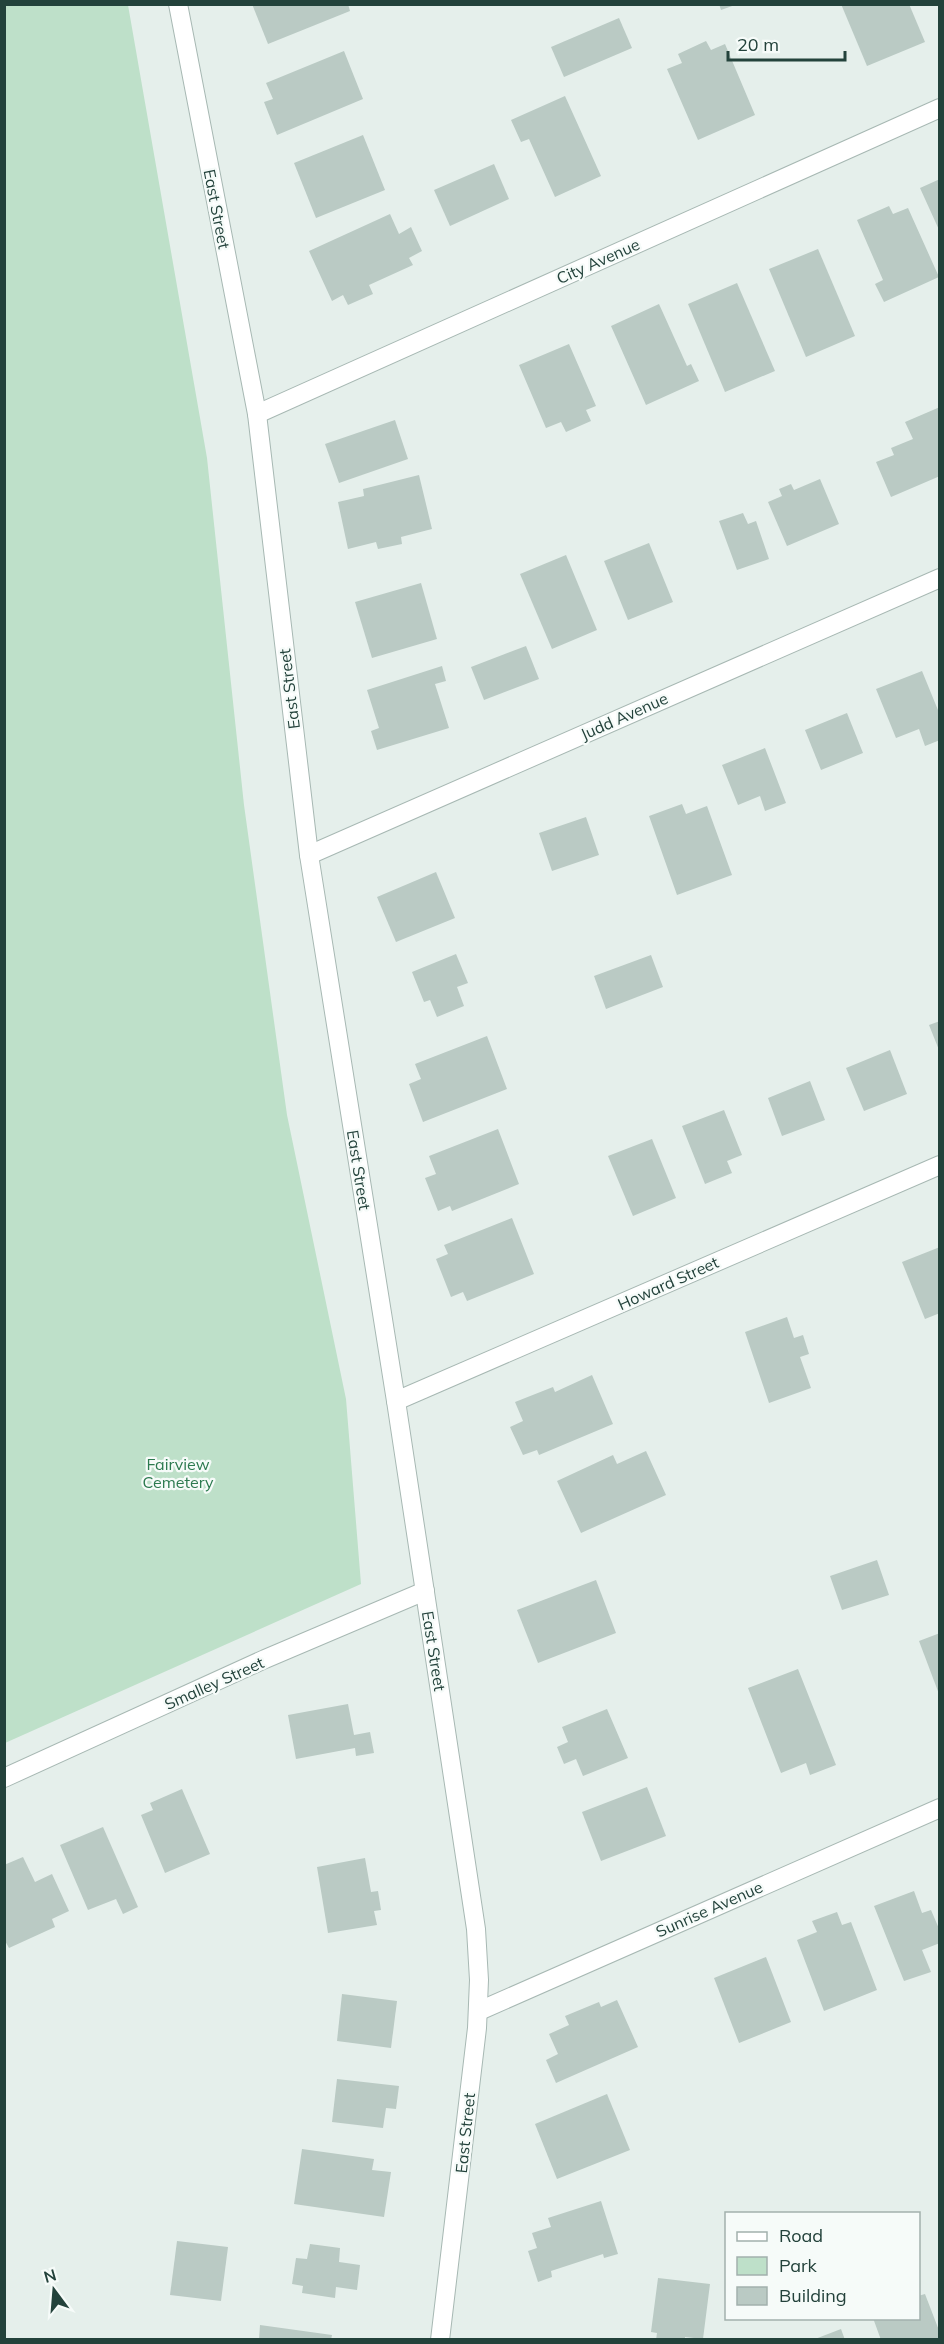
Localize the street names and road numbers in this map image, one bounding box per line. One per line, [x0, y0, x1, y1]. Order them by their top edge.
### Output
street label: East Street [199, 167, 235, 251]
street label: City Avenue [553, 234, 643, 288]
street label: East Street [274, 647, 304, 730]
street label: Judd Avenue [577, 688, 671, 744]
street label: East Street [343, 1129, 375, 1212]
street label: Howard Street [614, 1252, 722, 1314]
street label: East Street [418, 1610, 450, 1693]
street label: Smalley Street [161, 1652, 267, 1714]
street label: Sunrise Avenue [653, 1877, 765, 1941]
street label: East Street [451, 2091, 479, 2174]

